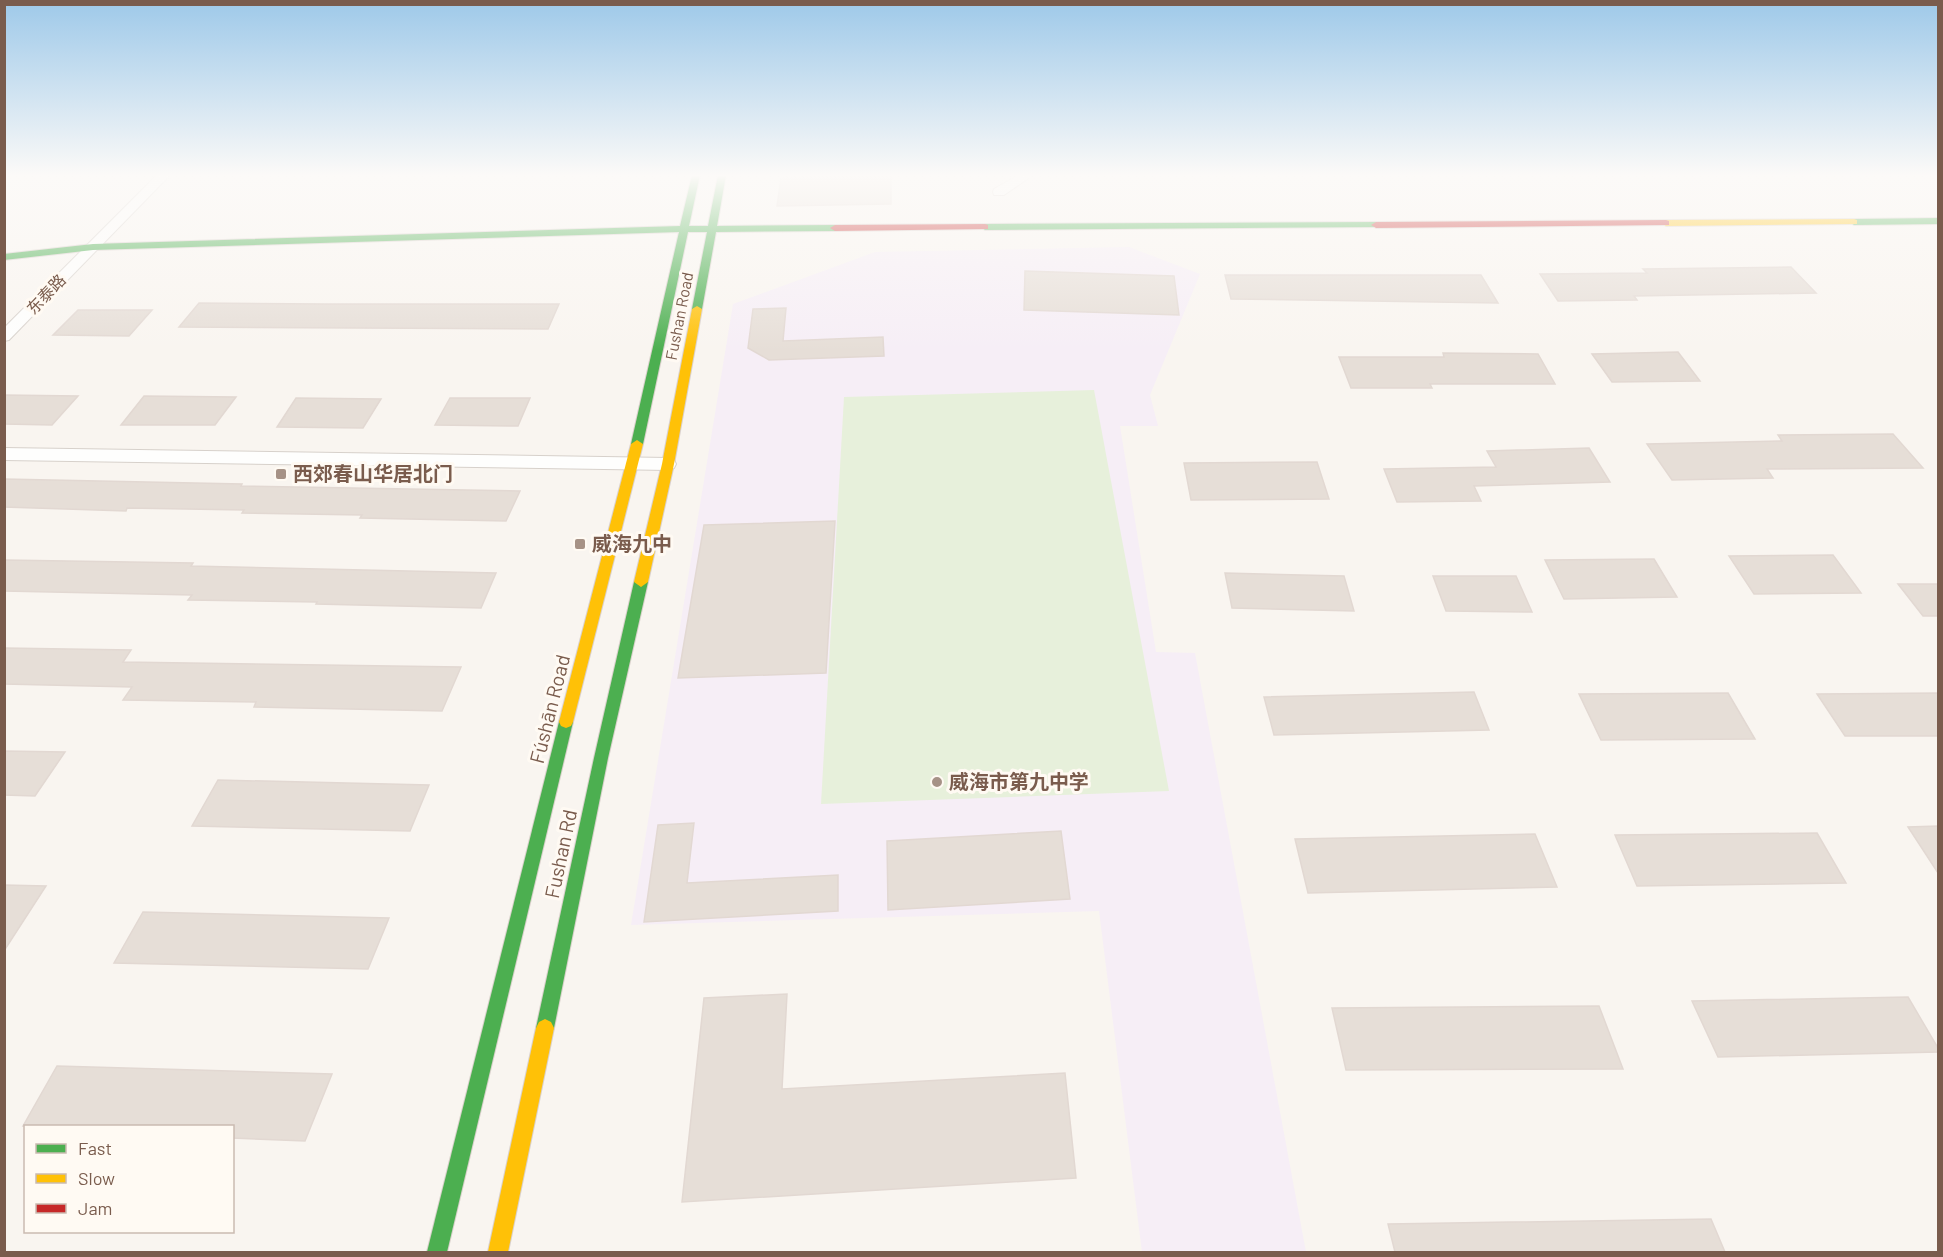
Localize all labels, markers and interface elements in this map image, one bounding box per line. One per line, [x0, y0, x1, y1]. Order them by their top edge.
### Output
street label: 东泰路 [22, 270, 69, 318]
street label: Fushan Road [661, 270, 696, 361]
place label: 西郊春山华居北门 [293, 461, 453, 485]
marker: 西郊春山华居北门 [274, 467, 288, 481]
place label: 威海九中 [592, 531, 672, 555]
marker: 威海九中 [573, 537, 587, 551]
street label: Fúshān Road [524, 652, 574, 766]
place label: 威海市第九中学 [949, 769, 1089, 793]
marker: 威海市第九中学 [930, 775, 944, 789]
street label: Fushan Rd [539, 807, 581, 900]
legend [24, 1125, 234, 1233]
text: Fast [78, 1137, 112, 1159]
text: Slow [78, 1167, 115, 1189]
text: Jam [78, 1197, 112, 1219]

